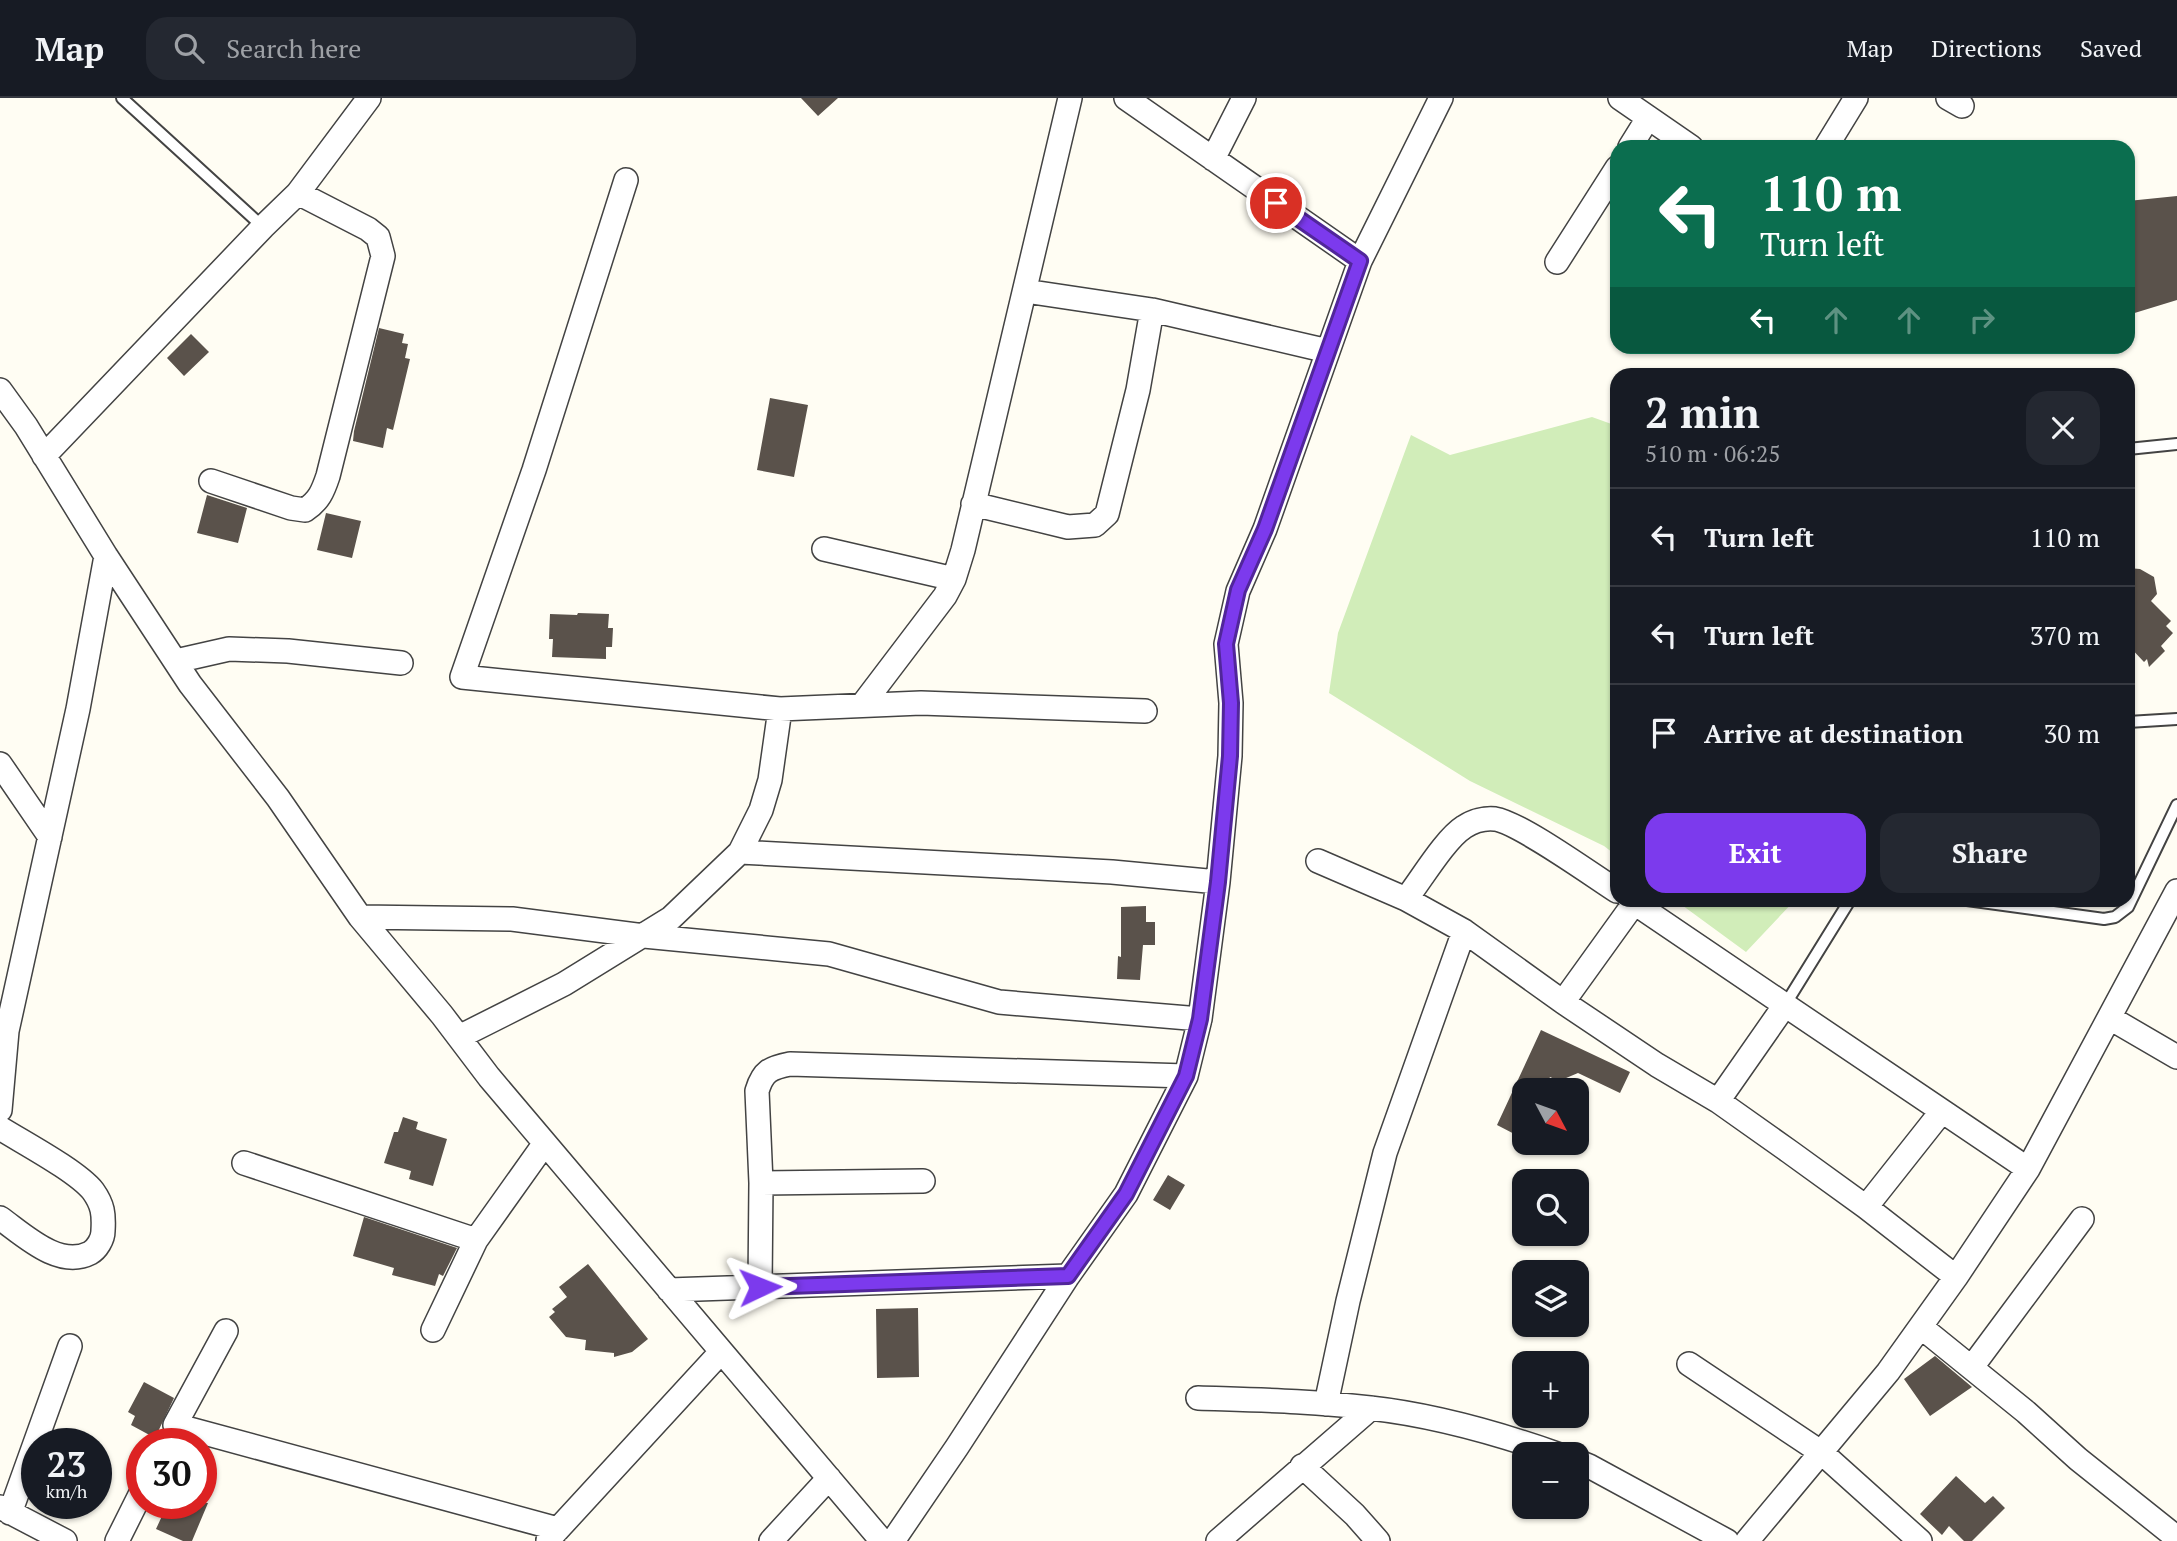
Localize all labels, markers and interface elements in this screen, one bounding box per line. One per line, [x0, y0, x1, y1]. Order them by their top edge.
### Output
search box [146, 17, 636, 80]
text: Map [35, 27, 104, 70]
icon: search [170, 29, 208, 67]
text: Search here [226, 31, 361, 65]
text: Map [1847, 32, 1893, 64]
text: Directions [1931, 32, 2042, 64]
text: Saved [2080, 32, 2142, 64]
text: 110 m [1760, 160, 1902, 225]
icon: left [1645, 168, 1736, 259]
pin [1246, 173, 1306, 233]
icon: arrive [1257, 184, 1295, 222]
text: Turn left [1760, 223, 1884, 265]
icon: left [1744, 301, 1782, 339]
icon: ahead [1817, 301, 1855, 339]
icon: ahead [1890, 301, 1928, 339]
icon: right [1963, 301, 2001, 339]
text: 2 min [1645, 384, 1760, 440]
button: close [2026, 391, 2100, 465]
text: 510 m · 06:25 [1645, 438, 1780, 469]
icon: left [1645, 518, 1683, 556]
text: Turn left [1704, 520, 1814, 554]
text: 110 m [2030, 520, 2100, 554]
icon: left [1645, 616, 1683, 654]
text: Turn left [1704, 618, 1814, 652]
text: 370 m [2030, 618, 2100, 652]
icon: arrive [1645, 714, 1683, 752]
text: Arrive at destination [1704, 716, 1963, 750]
text: 30 m [2044, 716, 2100, 750]
button: Exit [1645, 813, 1866, 893]
button: Share [1880, 813, 2100, 893]
north arrow [1512, 1078, 1589, 1155]
map controls [1512, 1078, 1589, 1519]
button: search [1512, 1169, 1589, 1246]
position arrow [723, 1250, 797, 1324]
button: layers [1512, 1260, 1589, 1337]
button: + [1512, 1351, 1589, 1428]
speed limit sign: 30 [126, 1428, 217, 1519]
text: 23 [47, 1441, 86, 1487]
button: − [1512, 1442, 1589, 1519]
text: km/h [46, 1479, 87, 1503]

